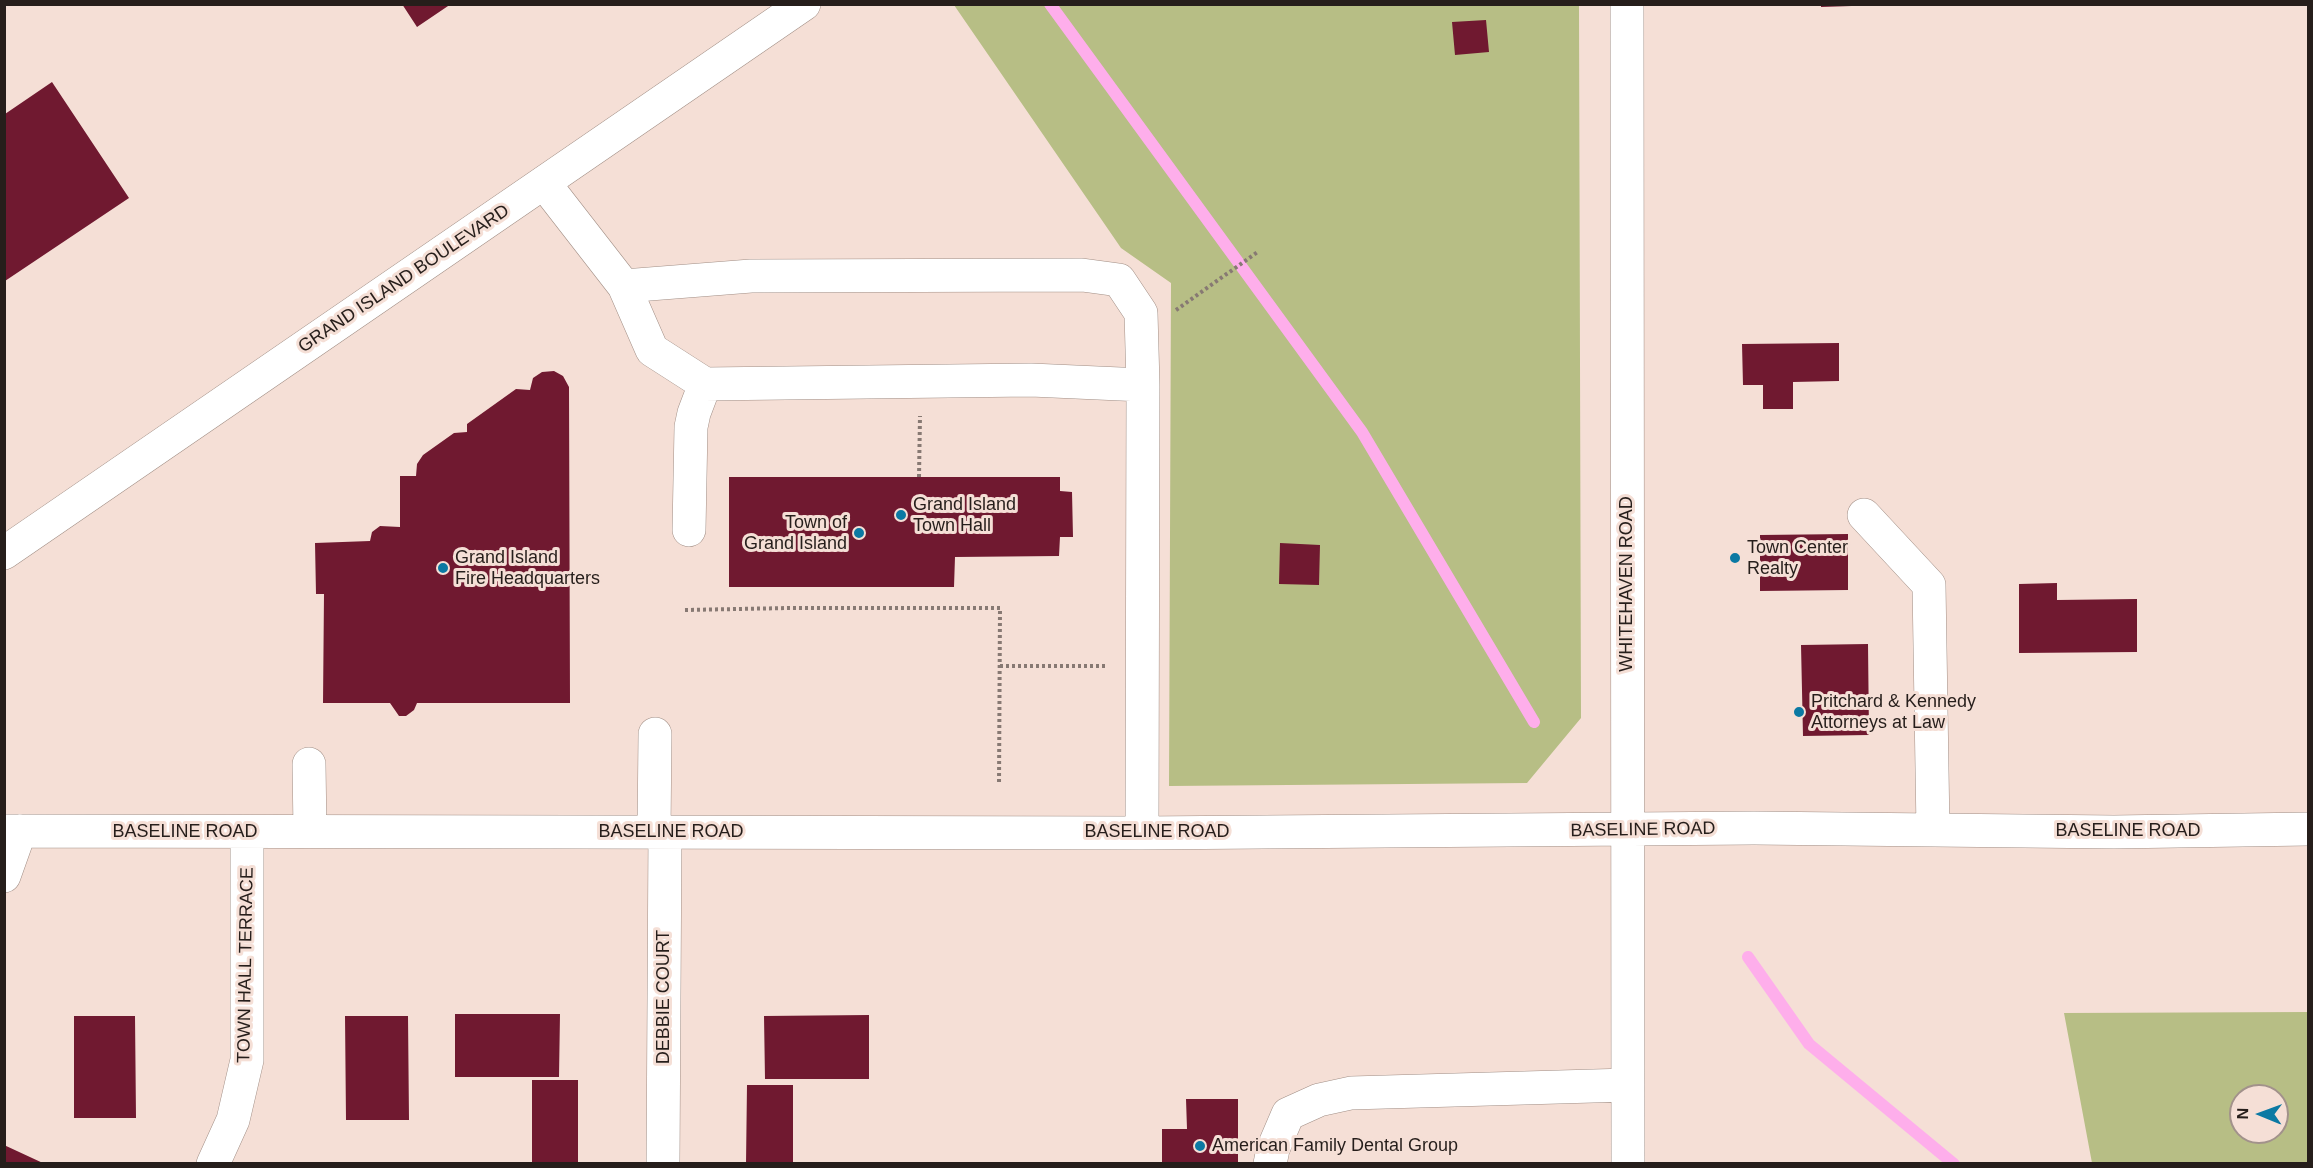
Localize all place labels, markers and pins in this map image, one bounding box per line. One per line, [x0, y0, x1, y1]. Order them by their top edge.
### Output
place label: Grand Island Town Hall [913, 494, 1016, 536]
marker: Grand Island Town Hall [894, 508, 908, 522]
place label: Town of Grand Island [744, 512, 847, 554]
marker: Town of Grand Island [852, 526, 866, 540]
place label: Town Center Realty [1747, 537, 1848, 580]
place label: Grand Island Fire Headquarters [455, 547, 600, 590]
marker: Town Center Realty [1728, 551, 1742, 565]
marker: Grand Island Fire Headquarters [436, 561, 450, 575]
place label: Pritchard & Kennedy Attorneys at Law [1811, 691, 1976, 734]
marker: Pritchard & Kennedy Attorneys at Law [1792, 705, 1806, 719]
place label: American Family Dental Group [1212, 1135, 1458, 1157]
marker: American Family Dental Group [1193, 1139, 1207, 1153]

